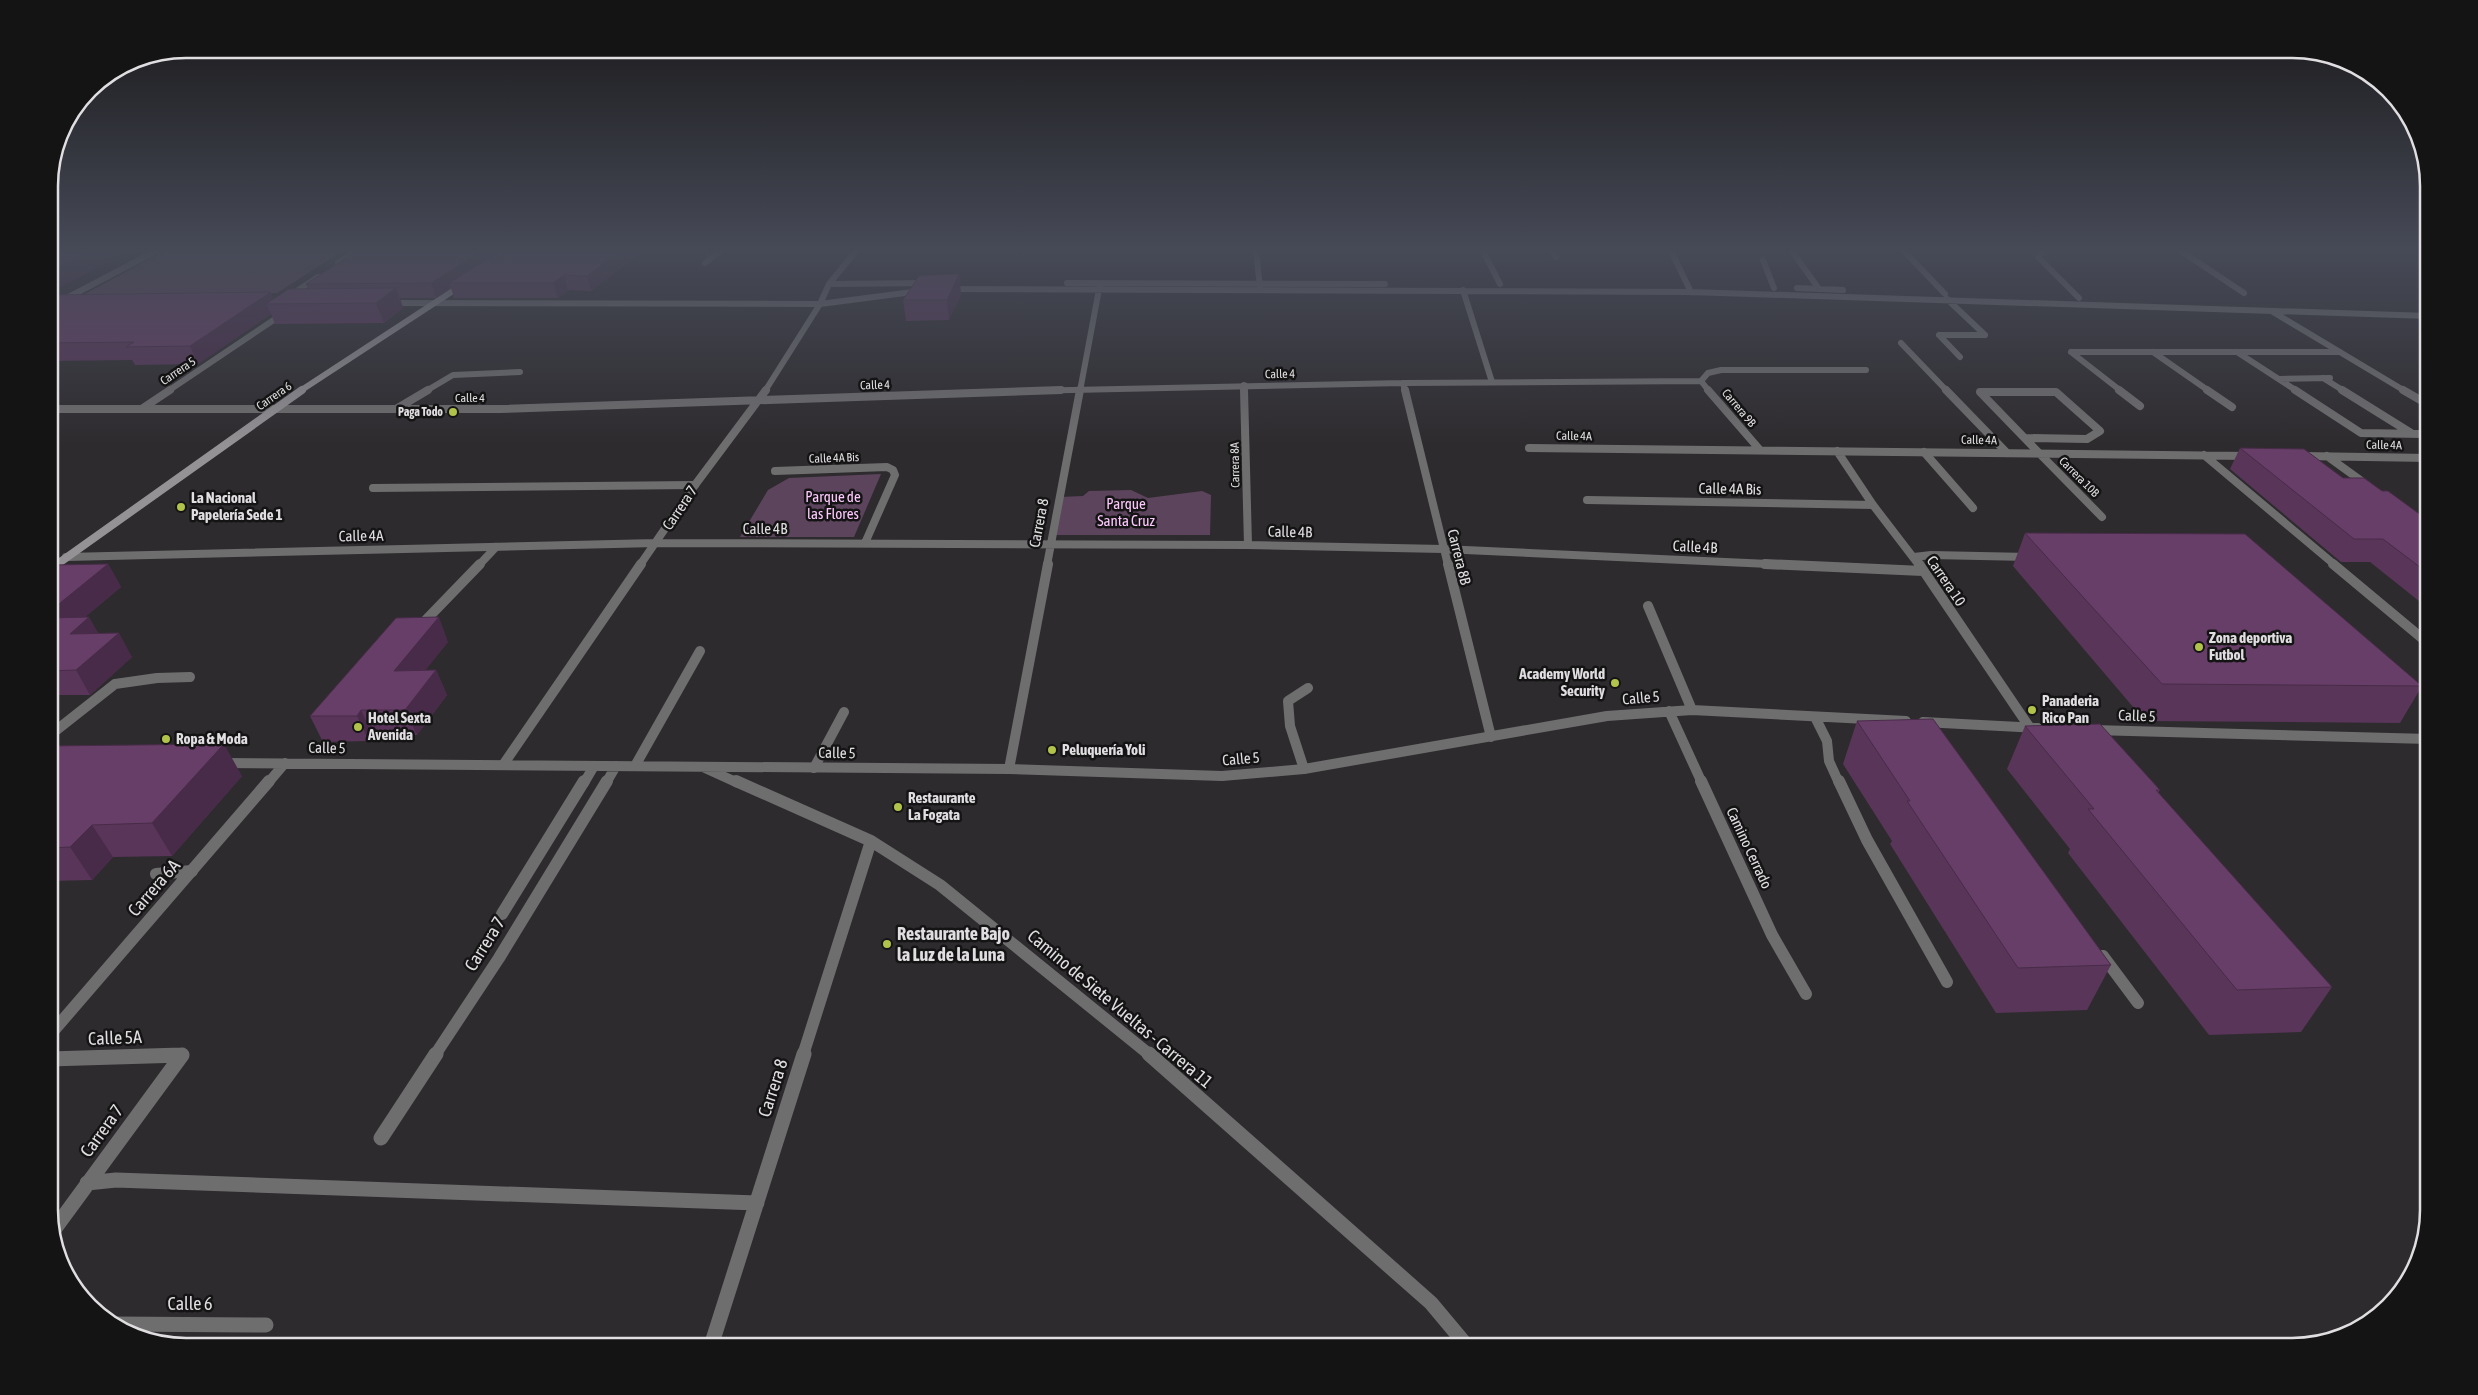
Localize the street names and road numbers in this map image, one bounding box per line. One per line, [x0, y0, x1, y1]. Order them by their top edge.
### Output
street label: Carrera 5 [158, 354, 198, 388]
street label: Calle 4 [1265, 367, 1295, 381]
street label: Calle 4 [860, 377, 891, 393]
street label: Carrera 6 [254, 379, 295, 413]
street label: Carrera 9B [1719, 386, 1759, 430]
street label: Calle 4 [455, 391, 485, 405]
street label: Calle 4A [1556, 429, 1592, 443]
street label: Calle 4A [1961, 433, 1997, 447]
street label: Calle 4A [2366, 438, 2402, 452]
street label: Carrera 8A [1228, 442, 1242, 488]
street label: Calle 4A Bis [809, 450, 859, 466]
street label: Carrera 10B [2056, 454, 2102, 500]
street label: Calle 4A Bis [1699, 479, 1762, 498]
street label: Carrera 7 [659, 482, 700, 533]
street label: Carrera 8 [1025, 497, 1052, 549]
street label: Calle 4B [743, 520, 787, 537]
street label: Calle 4B [1268, 523, 1312, 540]
street label: Calle 4A [338, 527, 384, 544]
street label: Carrera 8B [1444, 527, 1475, 586]
street label: Calle 4B [1672, 537, 1718, 556]
street label: Carrera 10 [1924, 552, 1969, 609]
street label: Calle 5 [1622, 687, 1660, 708]
street label: Calle 5 [2118, 706, 2156, 725]
street label: Calle 5 [308, 739, 346, 756]
street label: Calle 5 [818, 744, 856, 761]
street label: Calle 5 [1222, 748, 1260, 769]
street label: Camino Cerrado [1723, 804, 1776, 891]
street label: Carrera 6A [123, 855, 184, 920]
street label: Carrera 7 [460, 913, 509, 975]
street label: Camino de Siete Vueltas - Carrera 11 [1023, 925, 1217, 1092]
street label: Calle 5A [88, 1026, 142, 1049]
street label: Carrera 8 [753, 1056, 792, 1119]
street label: Carrera 7 [76, 1100, 128, 1161]
street label: Calle 6 [168, 1293, 212, 1314]

